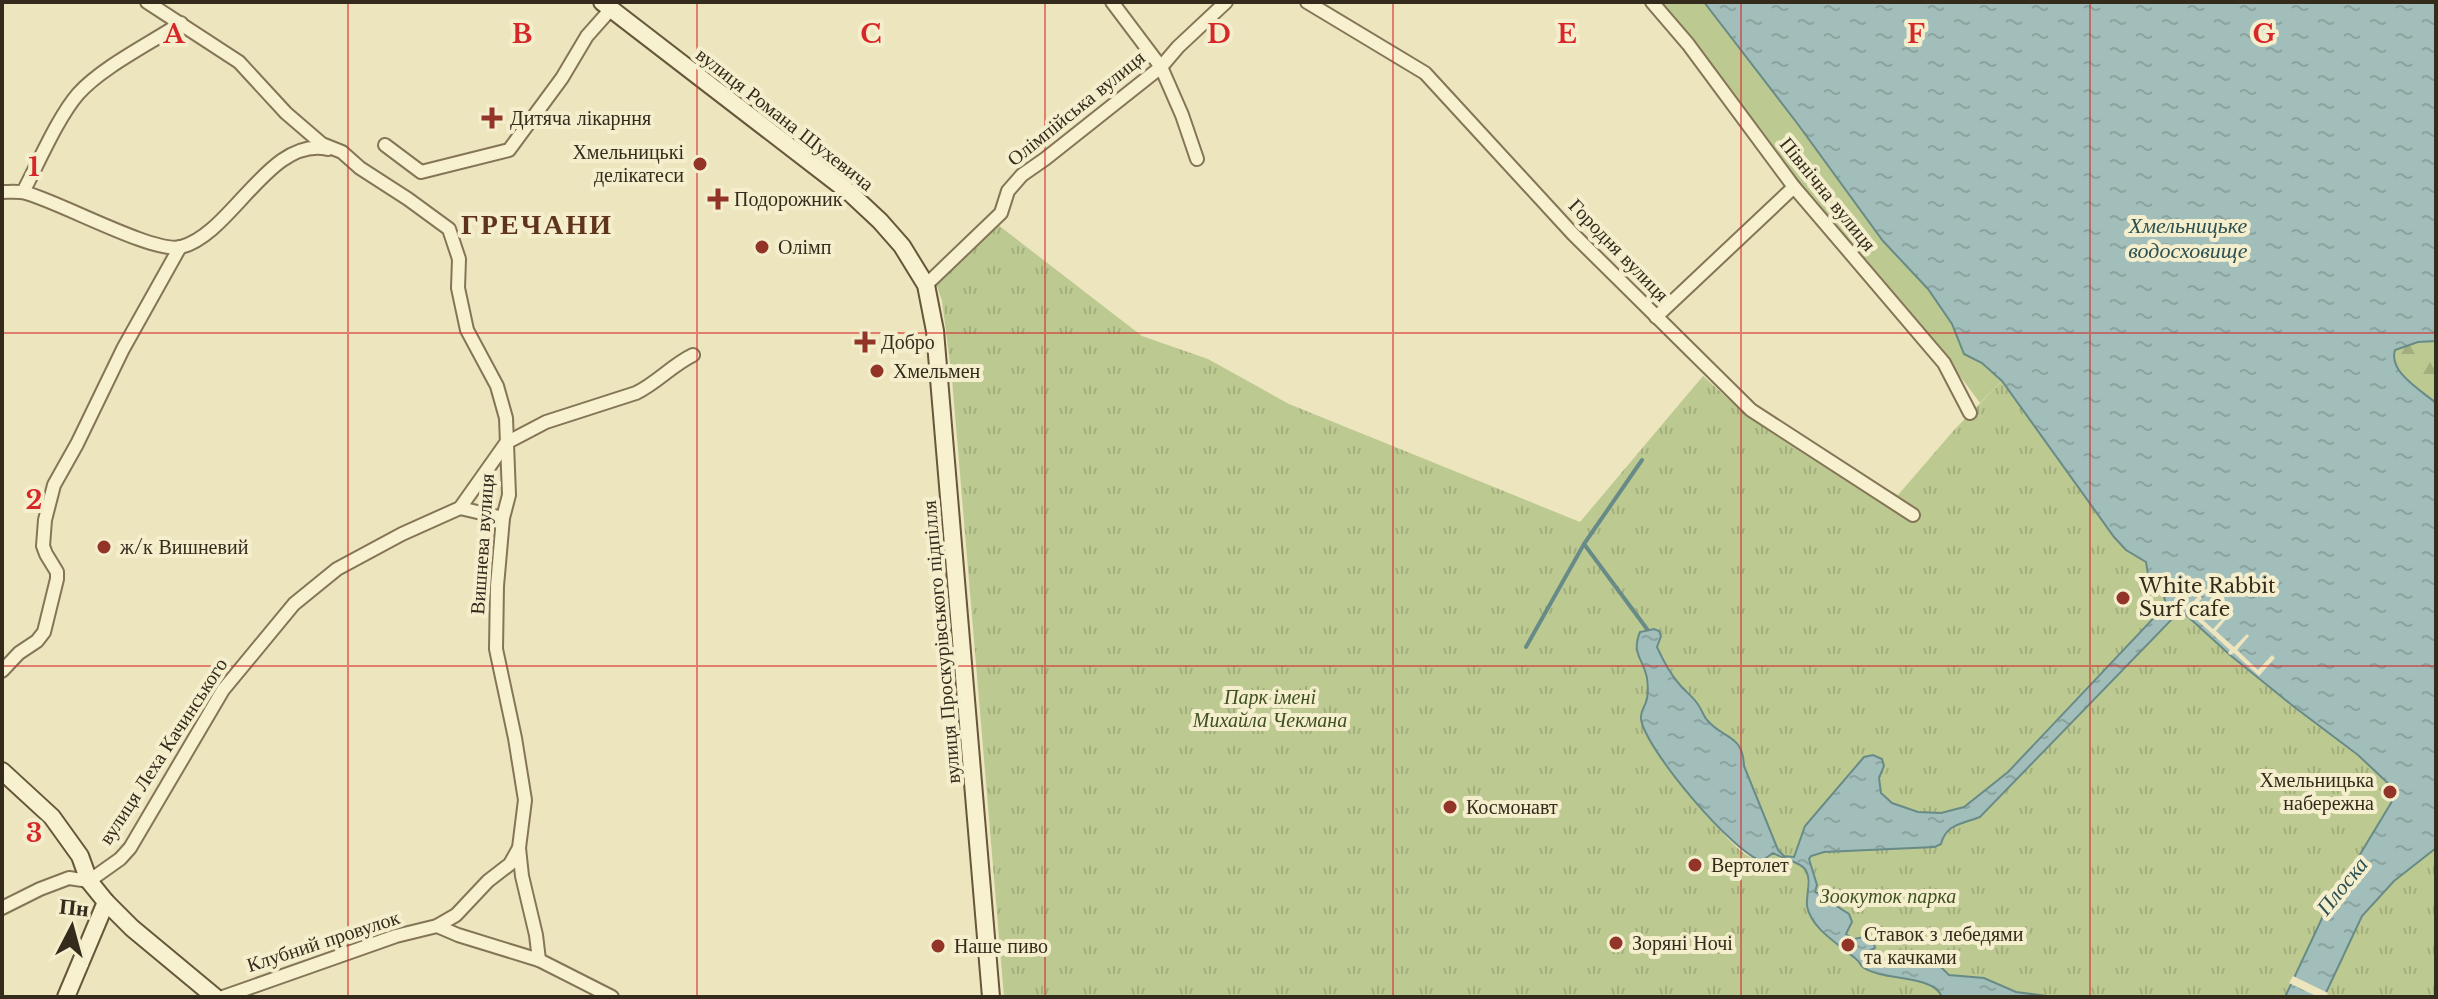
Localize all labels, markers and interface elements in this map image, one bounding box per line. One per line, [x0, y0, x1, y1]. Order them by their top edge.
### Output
text: A [162, 18, 185, 50]
text: B [512, 18, 532, 50]
text: C [860, 18, 882, 50]
text: D [1207, 18, 1231, 50]
text: E [1557, 18, 1577, 50]
text: F [1907, 18, 1925, 50]
text: G [2253, 18, 2276, 50]
street label: вулиця Романа Шухевича [691, 42, 879, 196]
street label: Олімпійська вулиця [1002, 45, 1150, 171]
place label: Дитяча лікарння [510, 106, 651, 130]
marker: Дитяча лікарння [481, 107, 503, 129]
street label: Північна вулиця [1775, 132, 1881, 256]
place label: Хмельницькі делікатеси [572, 140, 684, 187]
text: 1 [28, 151, 40, 183]
marker: Хмельницькі делікатеси [691, 155, 709, 173]
place label: Подорожник [734, 187, 843, 211]
marker: Подорожник [709, 190, 727, 208]
street label: Городня вулиця [1564, 194, 1674, 306]
district label: ГРЕЧАНИ [461, 207, 613, 242]
water label: Хмельницьке водосховище [2128, 212, 2248, 264]
place label: Олімп [778, 235, 832, 259]
marker: Олімп [753, 238, 771, 256]
place label: Добро [881, 330, 935, 354]
marker: Добро [856, 333, 874, 351]
place label: Хмельмен [893, 359, 981, 383]
marker: Хмельмен [868, 362, 886, 380]
street label: Вишнева вулиця [465, 473, 499, 615]
text: 2 [26, 484, 42, 516]
street label: вулиця Проскурівського підпілля [917, 499, 965, 785]
place label: ж/к Вишневий [119, 535, 249, 559]
marker: ж/к Вишневий [95, 538, 113, 556]
place label: White Rabbit Surf cafe [2138, 574, 2276, 621]
marker: White Rabbit Surf cafe [2114, 589, 2132, 607]
street label: вулиця Леха Качинського [94, 653, 232, 849]
park label: Парк імені Михайла Чекмана [1192, 685, 1347, 732]
place label: Хмельницька набережна [2259, 768, 2374, 815]
marker: Хмельницька набережна [2381, 783, 2399, 801]
place label: Космонавт [1466, 795, 1558, 819]
marker: Космонавт [1441, 798, 1459, 816]
text: 3 [26, 817, 42, 849]
water label: Плоска [2310, 851, 2374, 921]
place label: Вертолет [1711, 853, 1789, 877]
marker: Вертолет [1686, 856, 1704, 874]
park label: Зоокуток парка [1820, 884, 1956, 908]
north arrow [32, 887, 112, 967]
text: Пн [58, 893, 91, 923]
street label: Клубний провулок [244, 905, 403, 977]
place label: Ставок з лебедями та качками [1864, 922, 2024, 969]
place label: Зоряні Ночі [1632, 931, 1733, 955]
place label: Наше пиво [954, 934, 1048, 958]
marker: Зоряні Ночі [1607, 934, 1625, 952]
marker: Ставок з лебедями та качками [1839, 936, 1857, 954]
marker: Наше пиво [929, 937, 947, 955]

